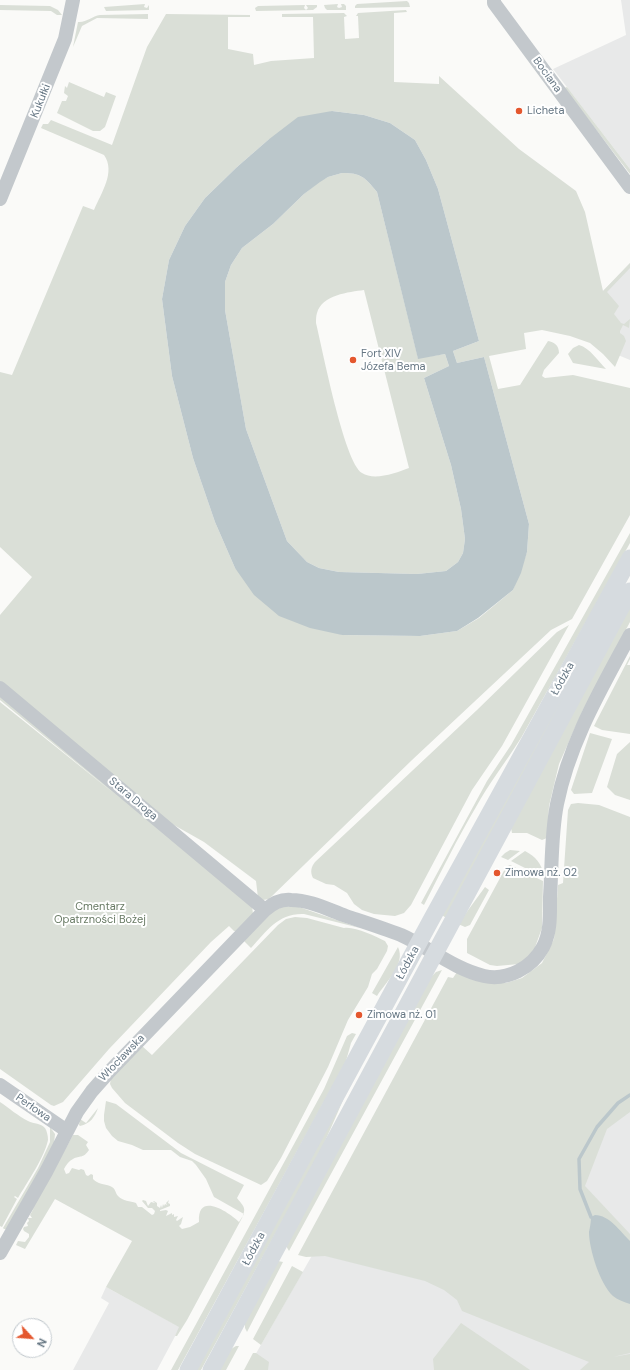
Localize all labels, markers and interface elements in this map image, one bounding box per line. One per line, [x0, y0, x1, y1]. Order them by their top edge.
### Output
street label: Bociana [530, 55, 564, 95]
street label: Kukułki [28, 82, 54, 120]
place label: Licheta [527, 104, 564, 118]
marker: Licheta [514, 106, 524, 116]
place label: Fort XIV Józefa Bema [361, 347, 425, 373]
marker: Fort XIV Józefa Bema [348, 355, 358, 365]
street label: Łódzka [549, 660, 577, 698]
street label: Stara Droga [106, 775, 160, 823]
place label: Zimowa nż. 02 [505, 866, 577, 880]
marker: Zimowa nż. 02 [492, 868, 502, 878]
park label: Cmentarz Opatrzności Bożej [54, 900, 146, 926]
street label: Łódzka [394, 944, 422, 982]
place label: Zimowa nż. 01 [367, 1008, 436, 1022]
marker: Zimowa nż. 01 [354, 1010, 364, 1020]
street label: Włocławska [96, 1032, 148, 1084]
street label: Perłowa [13, 1091, 53, 1125]
street label: Łódzka [240, 1230, 268, 1268]
north arrow [12, 1318, 52, 1358]
text: N [34, 1336, 50, 1349]

